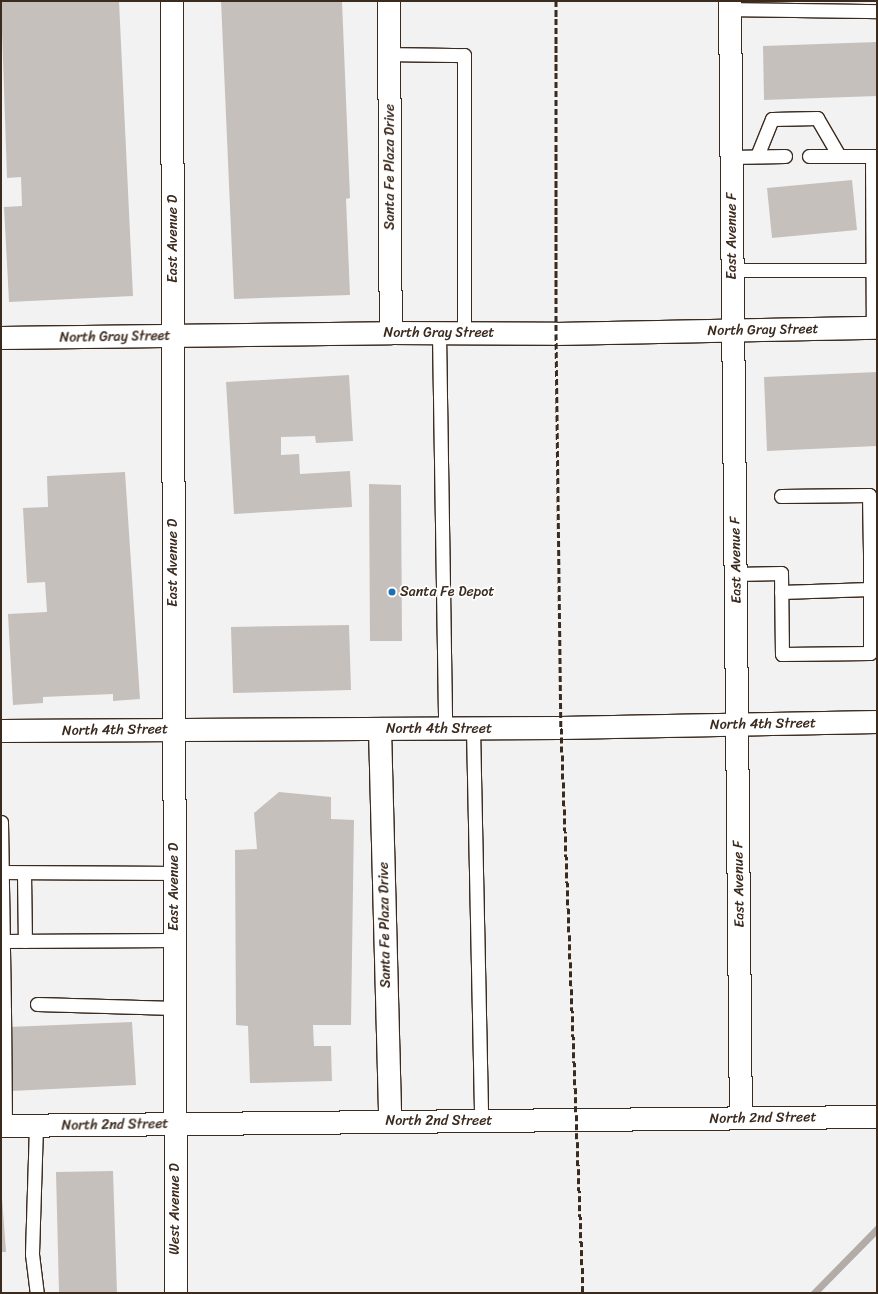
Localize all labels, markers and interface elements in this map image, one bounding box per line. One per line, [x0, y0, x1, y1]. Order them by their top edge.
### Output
street label: Santa Fe Plaza Drive [382, 103, 398, 231]
street label: East Avenue F [724, 193, 740, 279]
street label: East Avenue D [165, 195, 181, 283]
street label: North Gray Street [706, 321, 820, 339]
street label: North Gray Street [383, 325, 495, 341]
street label: North Gray Street [58, 328, 172, 346]
street label: East Avenue F [727, 516, 745, 604]
street label: East Avenue D [165, 519, 181, 607]
place label: Santa Fe Depot [400, 584, 495, 600]
marker: Santa Fe Depot [387, 587, 397, 597]
street label: North 4th Street [710, 715, 816, 733]
street label: North 4th Street [62, 721, 168, 739]
street label: North 4th Street [386, 721, 492, 737]
street label: East Avenue F [730, 840, 748, 928]
street label: East Avenue D [166, 843, 182, 931]
street label: Santa Fe Plaza Drive [375, 861, 395, 989]
street label: North 2nd Street [709, 1109, 817, 1127]
street label: North 2nd Street [386, 1113, 492, 1129]
street label: North 2nd Street [61, 1116, 169, 1134]
street label: West Avenue D [167, 1164, 183, 1254]

